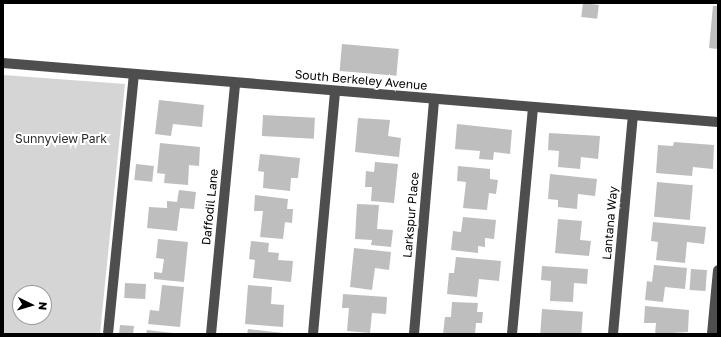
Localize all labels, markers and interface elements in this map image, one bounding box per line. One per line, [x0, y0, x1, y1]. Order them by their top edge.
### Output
street label: South Berkeley Avenue [294, 67, 428, 93]
park label: Sunnyview Park [15, 132, 107, 146]
street label: Daffodil Lane [199, 168, 221, 246]
street label: Larkspur Place [400, 172, 422, 258]
street label: Lantana Way [600, 185, 620, 261]
north arrow [12, 285, 52, 325]
text: N [37, 301, 50, 311]

